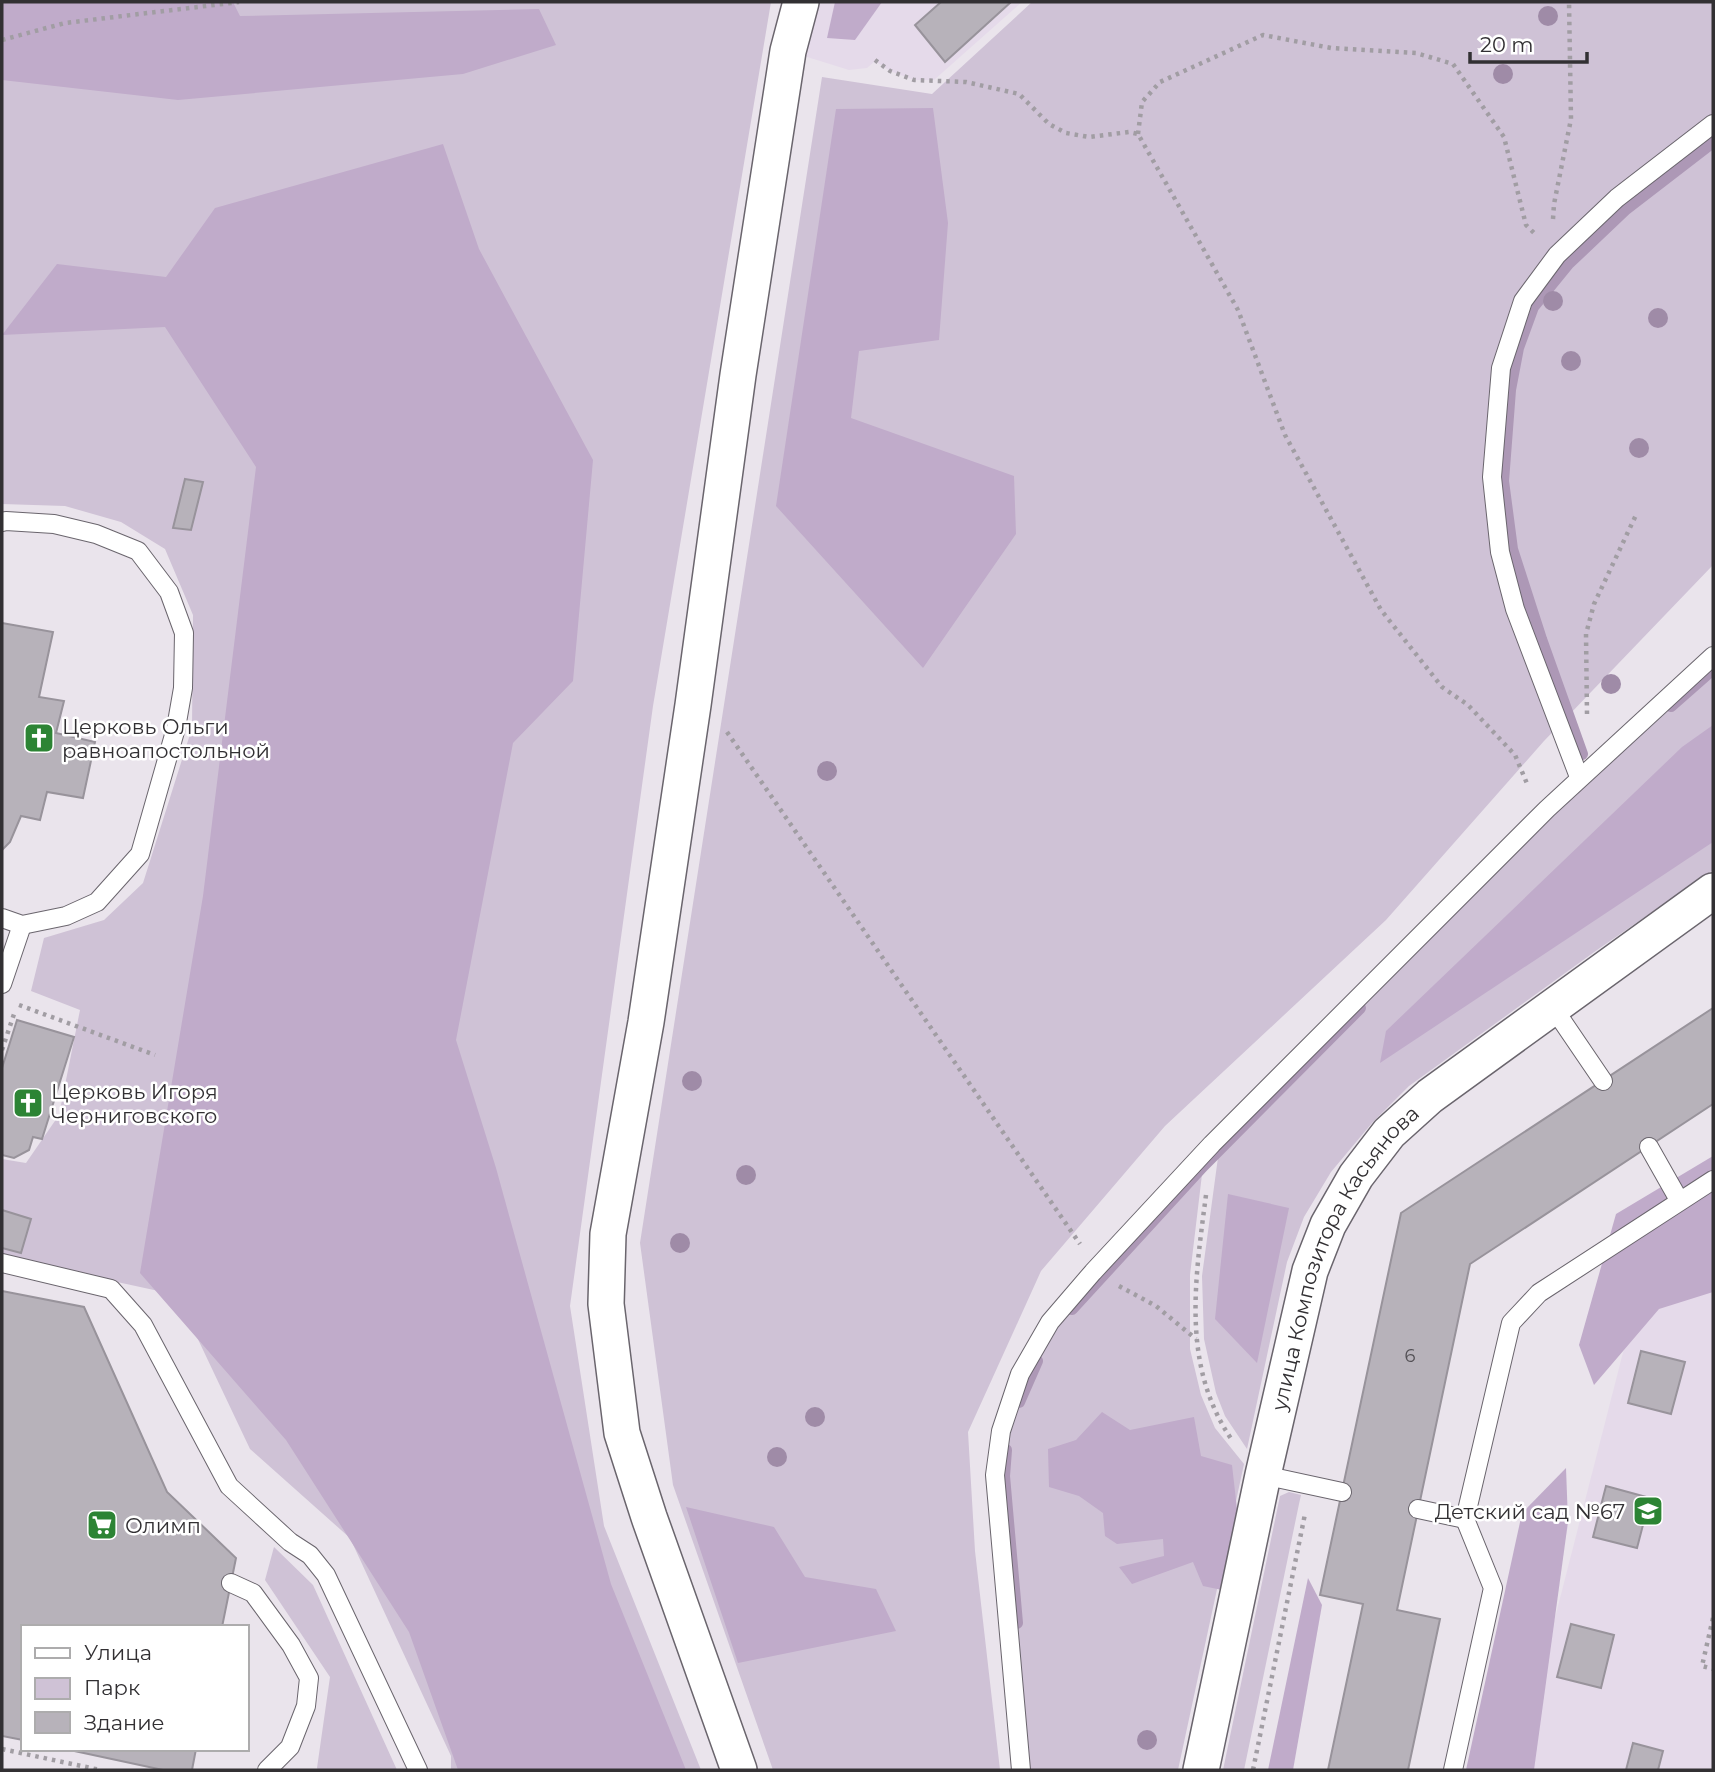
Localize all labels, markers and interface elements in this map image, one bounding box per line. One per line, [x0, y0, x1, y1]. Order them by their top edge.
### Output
scale bar [1470, 21, 1587, 65]
text: 20 m [1480, 32, 1534, 57]
place label: Церковь Ольги равноапостольной [62, 714, 270, 763]
church icon: Церковь Ольги равноапостольной [22, 721, 56, 755]
place label: Церковь Игоря Черниговского [51, 1079, 218, 1128]
church icon: Церковь Игоря Черниговского [11, 1086, 45, 1120]
street label: улица Композитора Касьянова [1266, 1100, 1424, 1414]
house number: 6 [1405, 1345, 1416, 1367]
school or university icon: Детский сад №67 [1631, 1494, 1665, 1528]
place label: Детский сад №67 [1435, 1499, 1625, 1524]
supermarket icon: Олимп [85, 1508, 119, 1542]
place label: Олимп [125, 1513, 201, 1538]
legend [21, 1625, 248, 1751]
text: Улица [84, 1640, 152, 1665]
text: Парк [84, 1675, 140, 1700]
text: Здание [84, 1710, 165, 1735]

